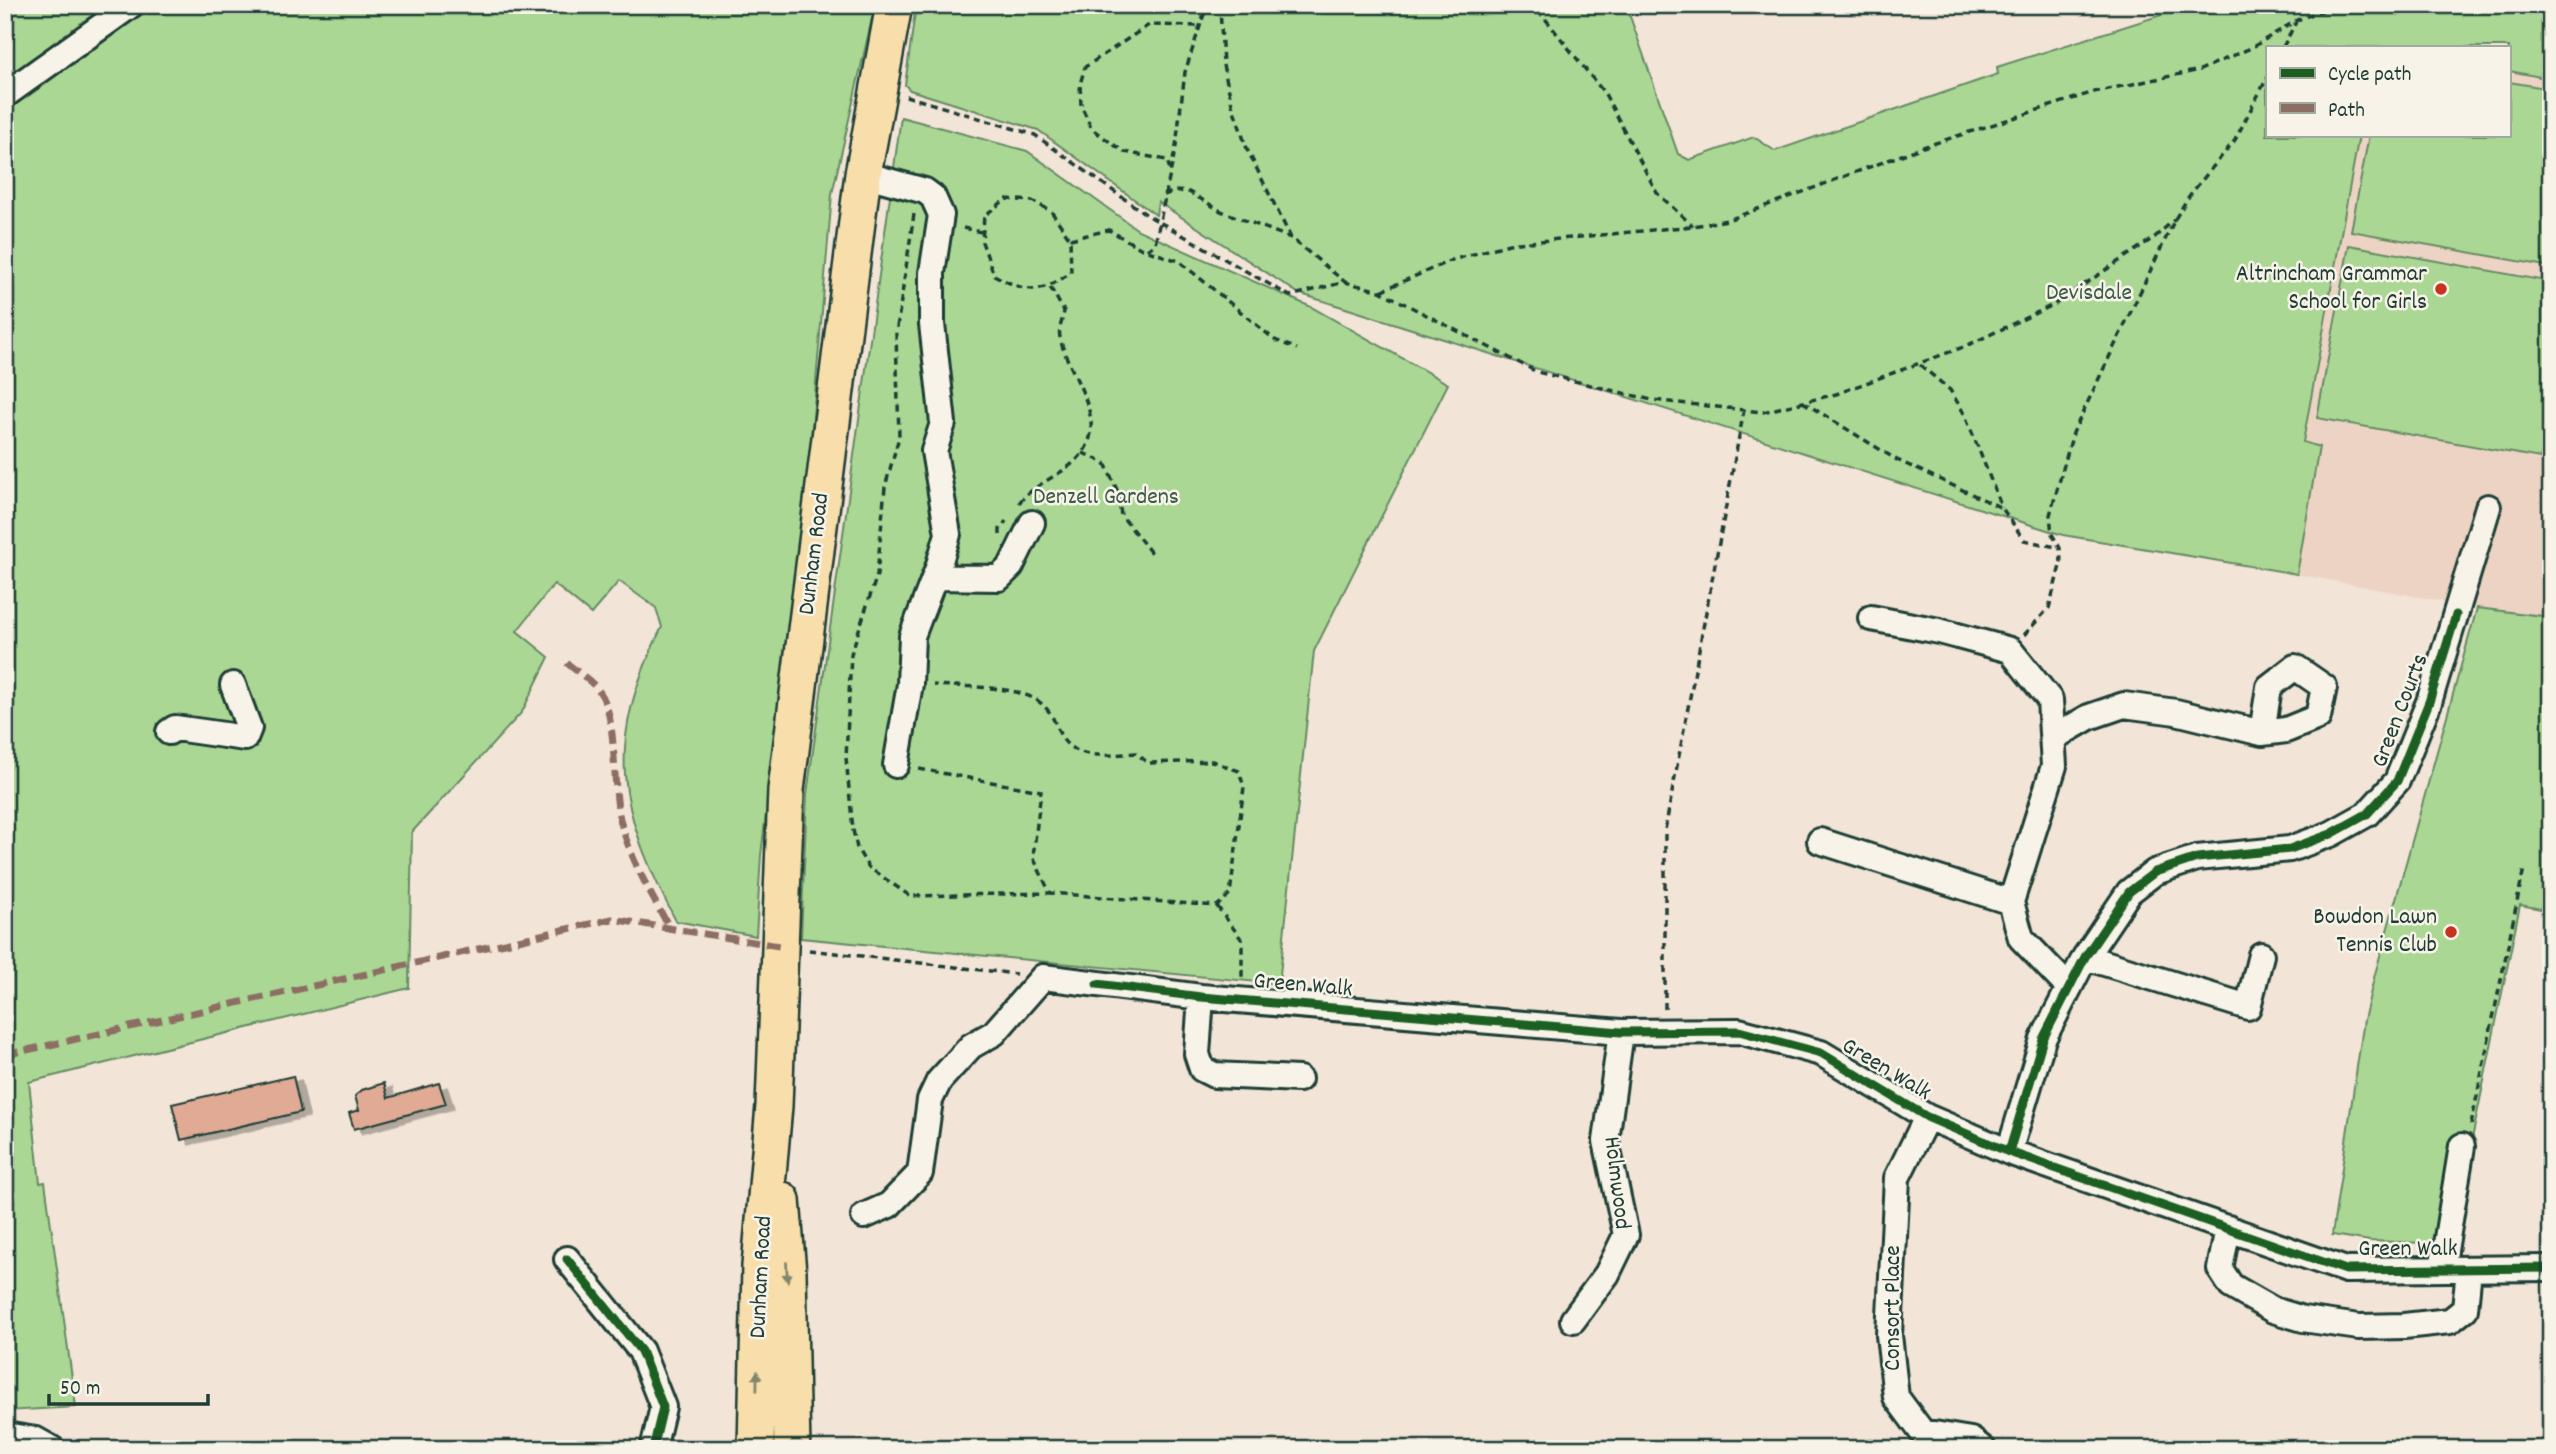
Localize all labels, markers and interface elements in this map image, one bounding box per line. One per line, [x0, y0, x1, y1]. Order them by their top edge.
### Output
legend [2266, 46, 2510, 136]
text: Cycle path [2328, 61, 2411, 91]
text: Path [2328, 97, 2365, 127]
place label: Altrincham Grammar School for Girls [2236, 258, 2427, 320]
park label: Devisdale [2046, 277, 2132, 311]
marker: Altrincham Grammar School for Girls [2433, 281, 2449, 297]
park label: Denzell Gardens [1033, 481, 1179, 515]
street label: Dunham Road [791, 491, 839, 617]
street label: Green Courts [2364, 649, 2438, 773]
place label: Bowdon Lawn Tennis Club [2313, 901, 2437, 963]
marker: Bowdon Lawn Tennis Club [2443, 924, 2459, 940]
street label: Green Walk [1252, 965, 1354, 1007]
street label: Green Walk [1835, 1030, 1937, 1110]
street label: Holmwood [1593, 1135, 1639, 1231]
street label: Dunham Road [742, 1215, 782, 1339]
street label: Green Walk [2358, 1233, 2458, 1267]
street label: Consort Place [1877, 1245, 1911, 1371]
one-way arrow [782, 1261, 793, 1283]
scale bar [49, 1363, 208, 1407]
one-way arrow [752, 1369, 763, 1391]
text: 50 m [60, 1375, 100, 1405]

